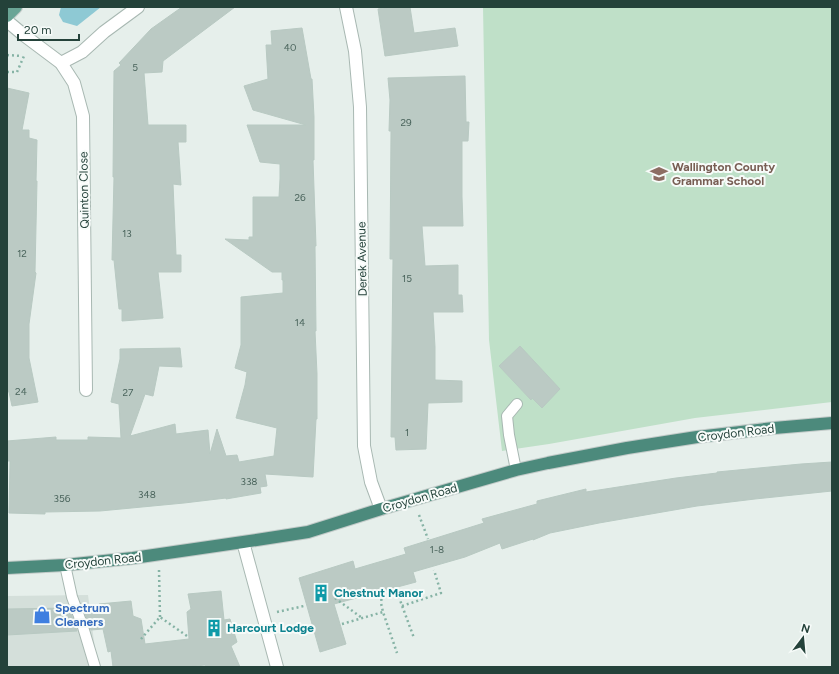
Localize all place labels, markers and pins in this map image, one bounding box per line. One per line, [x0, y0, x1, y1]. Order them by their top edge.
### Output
place label: Wallington County Grammar School [672, 160, 775, 188]
school or university icon: Wallington County Grammar School [649, 164, 669, 184]
building icon: Chestnut Manor [311, 583, 331, 603]
place label: Chestnut Manor [334, 586, 423, 600]
place label: Spectrum Cleaners [55, 601, 109, 629]
shop icon: Spectrum Cleaners [32, 605, 52, 625]
building icon: Harcourt Lodge [204, 618, 224, 638]
place label: Harcourt Lodge [227, 621, 314, 635]

